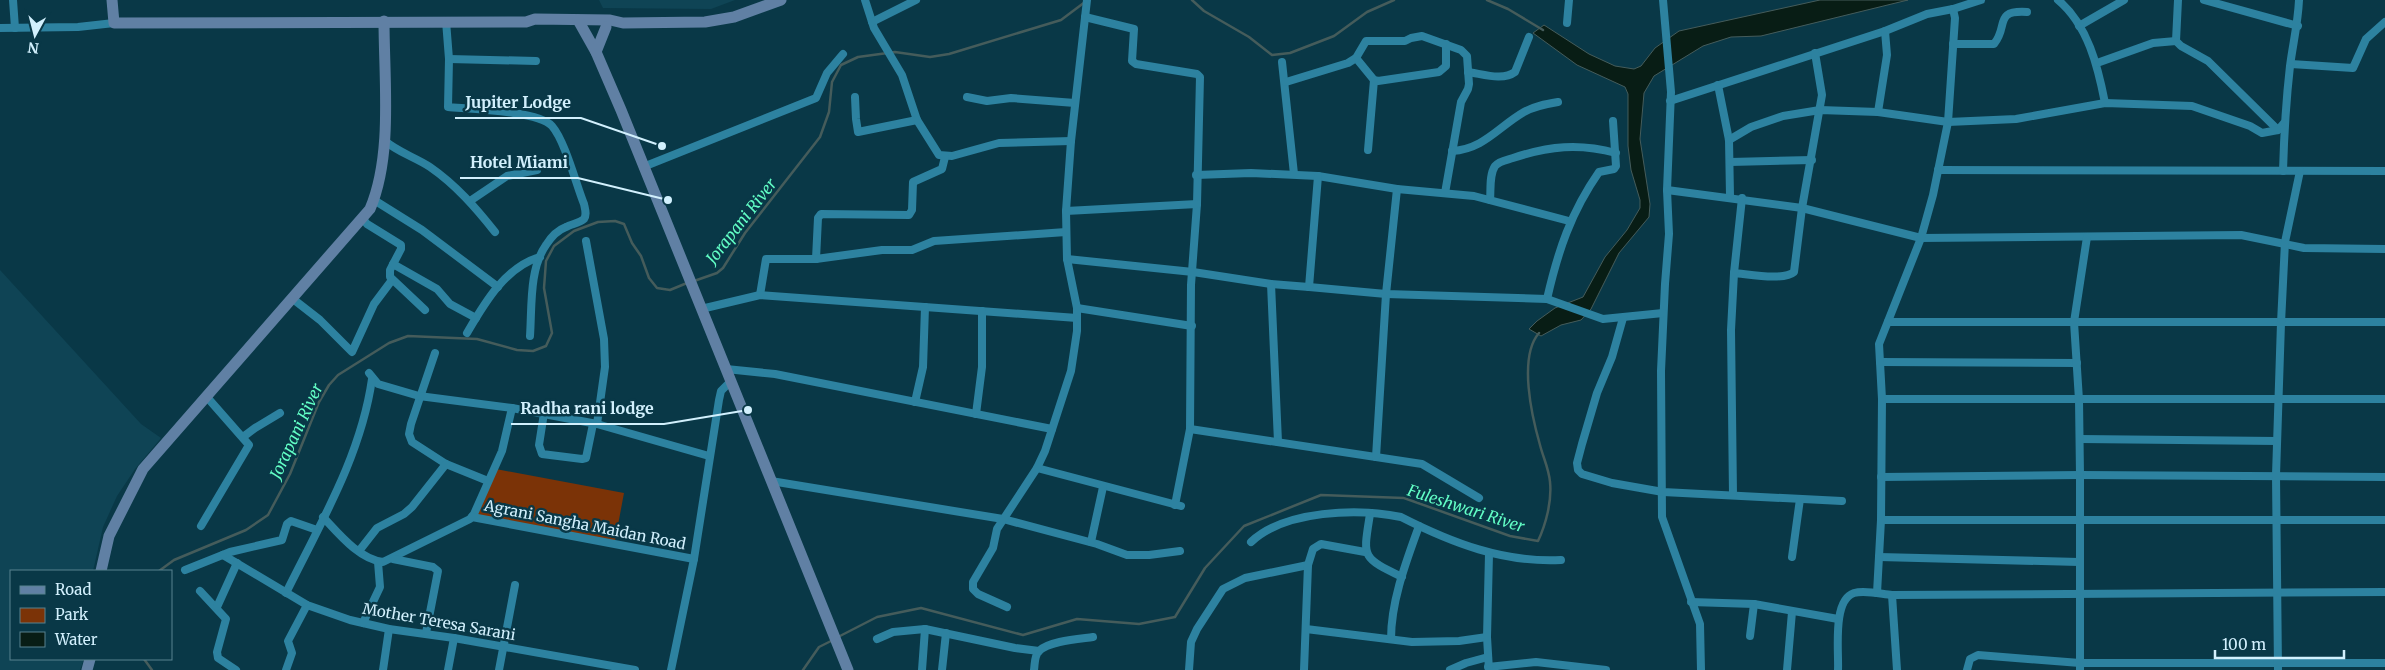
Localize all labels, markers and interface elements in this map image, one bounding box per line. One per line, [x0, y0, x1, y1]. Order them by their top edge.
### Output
north arrow [10, 10, 60, 60]
text: N [27, 38, 40, 58]
callout: Jupiter Lodge [455, 87, 581, 118]
text: Jupiter Lodge [464, 92, 571, 112]
callout: Hotel Miami [460, 147, 578, 178]
text: Hotel Miami [470, 152, 569, 172]
water label: Jorapani River [700, 174, 781, 269]
water label: Jorapani River [264, 380, 327, 484]
callout: Radha rani lodge [511, 393, 664, 424]
text: Radha rani lodge [520, 398, 654, 418]
water label: Fuleshwari River [1404, 479, 1527, 536]
street label: Agrani Sangha Maidan Road [482, 495, 688, 553]
legend [10, 570, 172, 660]
text: Road [55, 580, 91, 599]
street label: Mother Teresa Sarani [361, 599, 517, 644]
text: Park [55, 605, 89, 624]
scale bar [2215, 628, 2344, 660]
text: Water [54, 630, 98, 649]
text: 100 m [2222, 635, 2266, 654]

